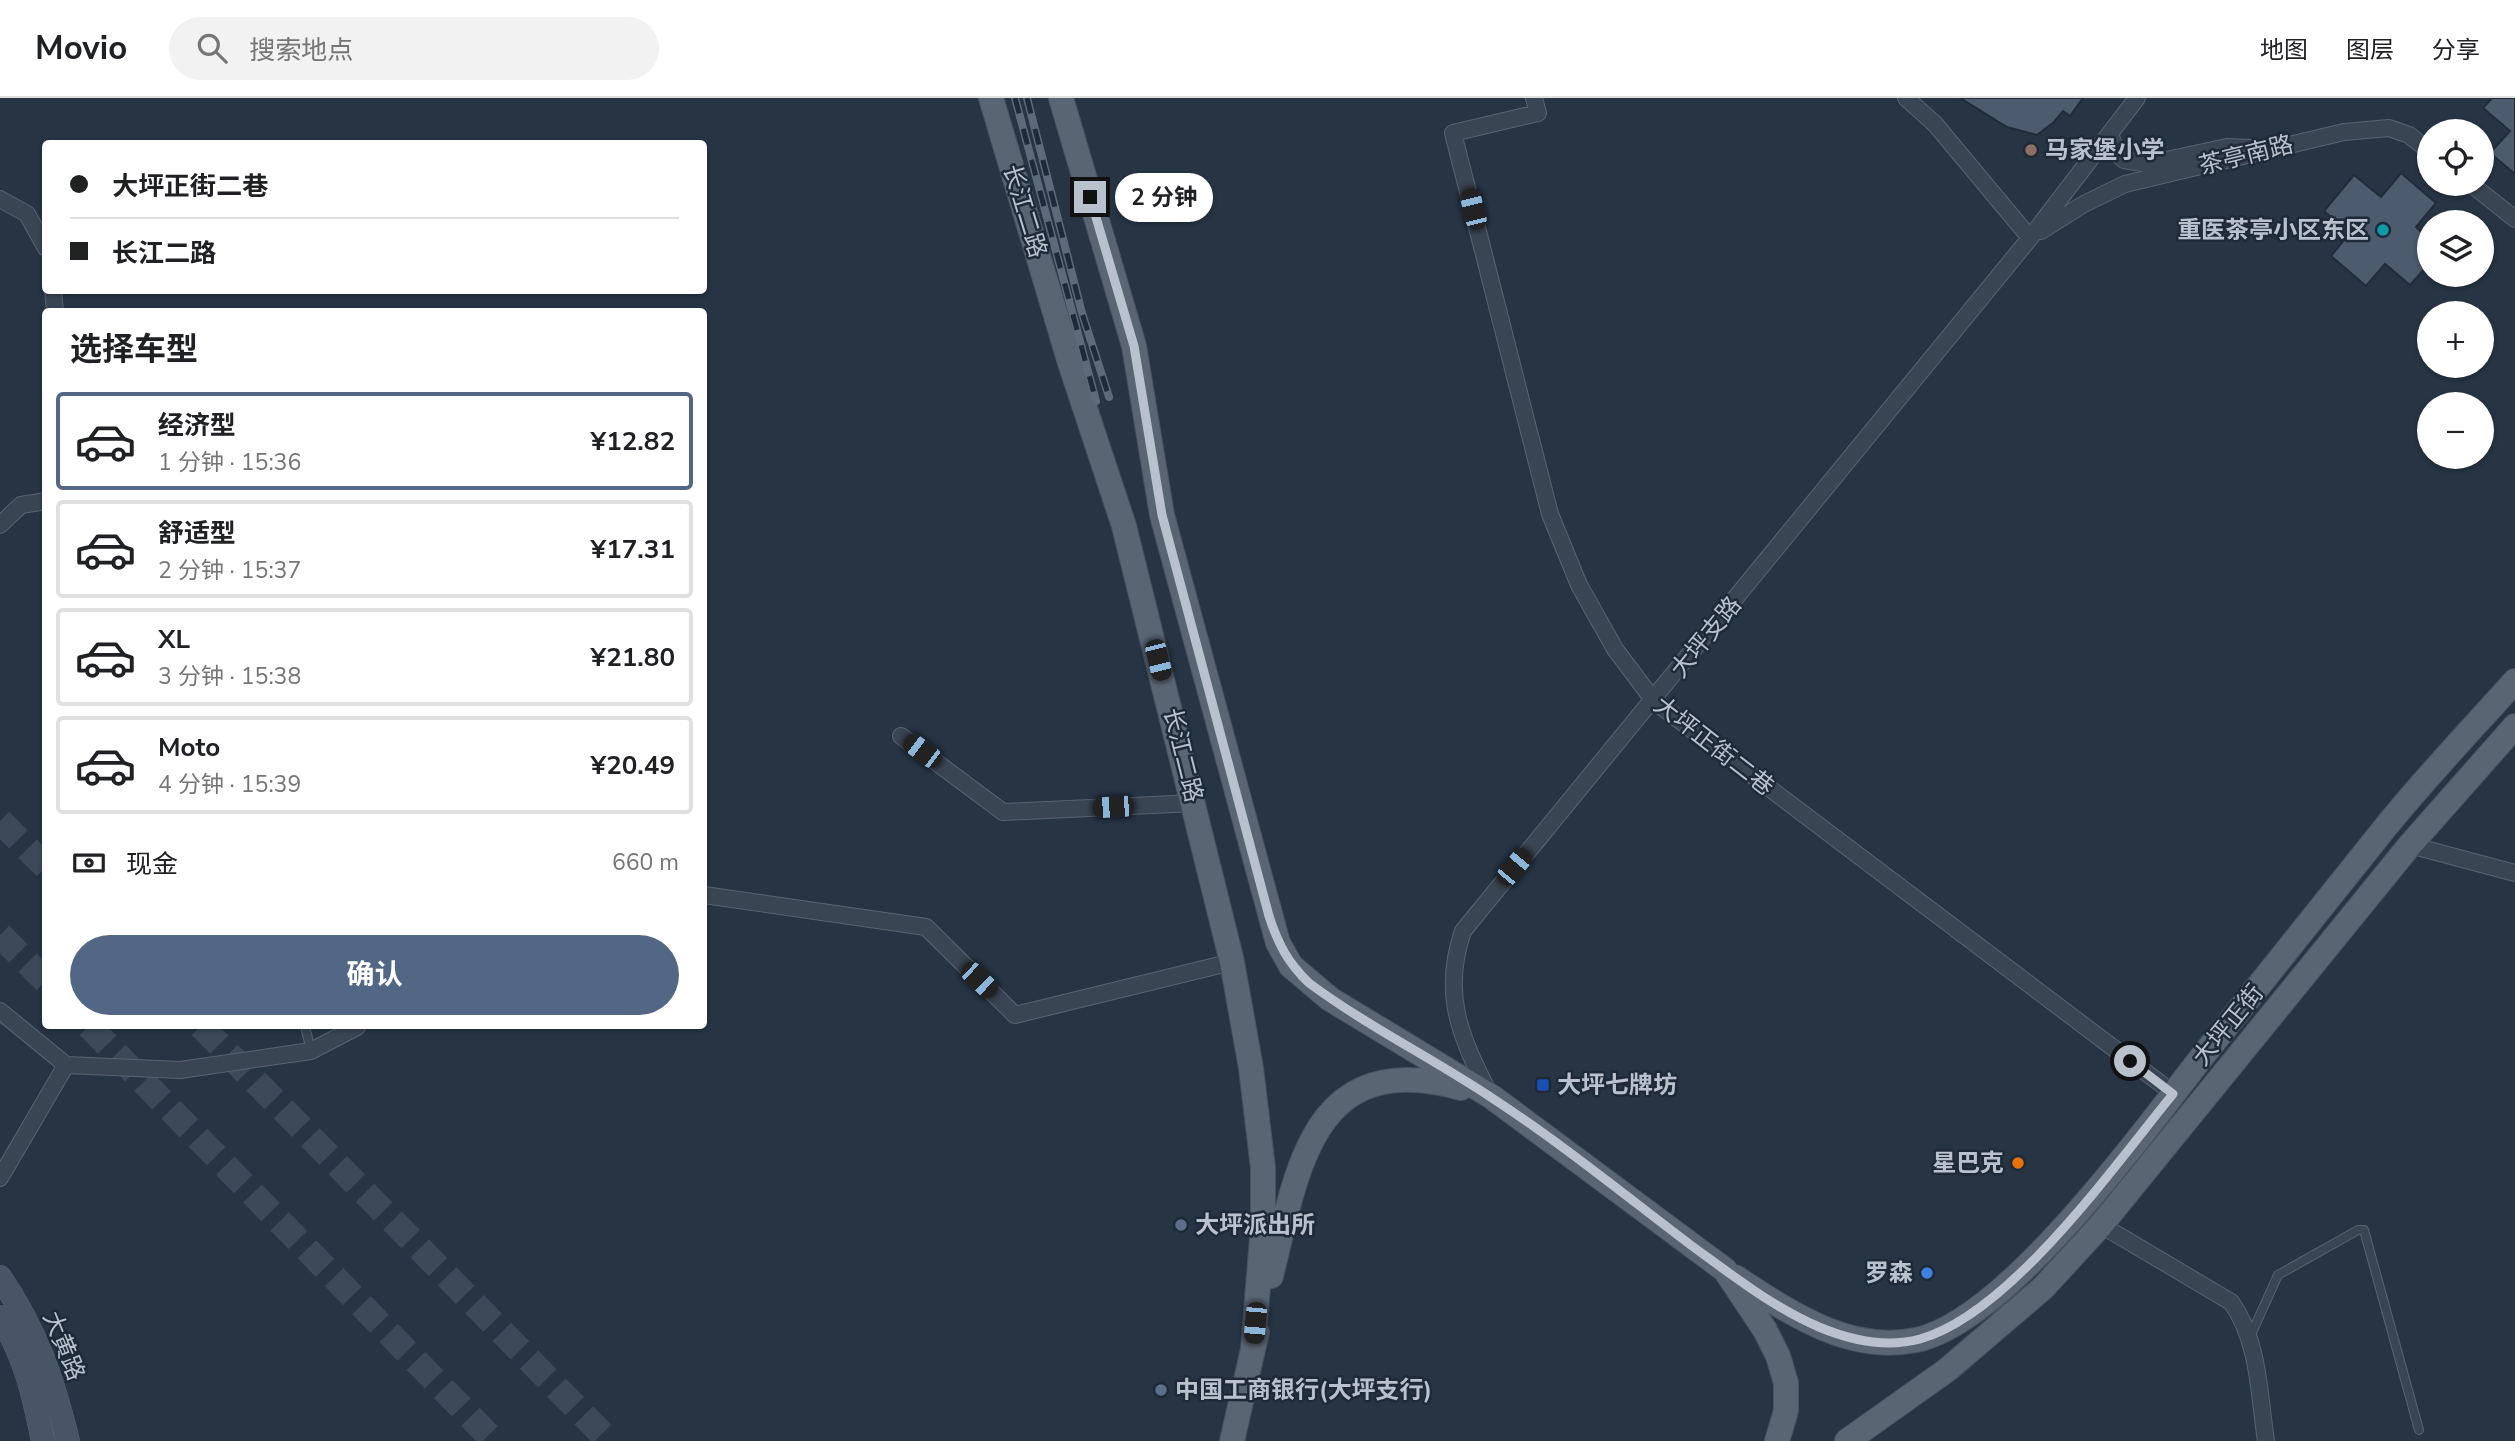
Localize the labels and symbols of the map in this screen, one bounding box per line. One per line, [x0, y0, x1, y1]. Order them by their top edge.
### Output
street label: 茶亭南路 [2196, 128, 2296, 182]
place label: 马家堡小学 [2045, 134, 2165, 166]
marker: 马家堡小学 [2023, 142, 2039, 158]
street label: 长江二路 [996, 160, 1054, 262]
callout: 2 分钟 [1114, 172, 1212, 222]
route end [1074, 181, 1106, 213]
car [1458, 186, 1489, 232]
place label: 重医茶亭小区东区 [2177, 214, 2369, 246]
marker: 重医茶亭小区东区 [2375, 222, 2391, 238]
street label: 大坪支路 [1663, 590, 1749, 684]
car [1143, 637, 1174, 683]
street label: 大坪正街二巷 [1647, 689, 1781, 803]
street label: 长江二路 [1156, 705, 1210, 805]
car [899, 730, 946, 772]
car [1092, 795, 1135, 819]
car [1493, 844, 1536, 890]
car [957, 958, 1002, 1002]
street label: 大坪正街 [2185, 978, 2271, 1072]
route start [2114, 1045, 2146, 1077]
place label: 大坪七牌坊 [1557, 1069, 1677, 1101]
marker: 大坪七牌坊 [1535, 1077, 1551, 1093]
place label: 星巴克 [1932, 1147, 2004, 1179]
marker: 星巴克 [2010, 1155, 2026, 1171]
place label: 大坪派出所 [1195, 1209, 1315, 1241]
marker: 大坪派出所 [1173, 1217, 1189, 1233]
place label: 罗森 [1865, 1257, 1913, 1289]
marker: 罗森 [1919, 1265, 1935, 1281]
car [1243, 1301, 1268, 1345]
street label: 大黄路 [36, 1307, 92, 1385]
place label: 中国工商银行(大坪支行) [1175, 1374, 1432, 1406]
marker: 中国工商银行(大坪支行) [1153, 1382, 1169, 1398]

